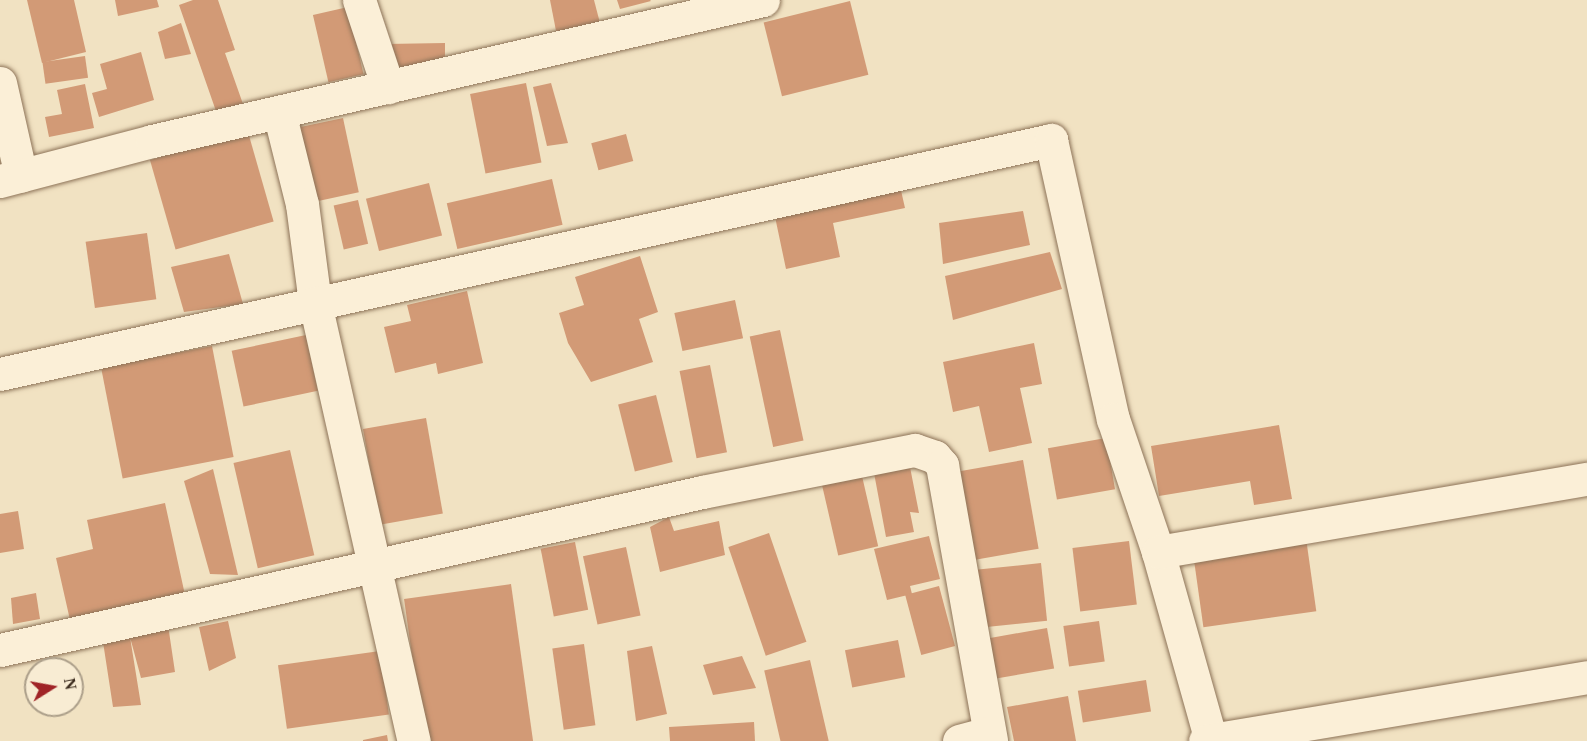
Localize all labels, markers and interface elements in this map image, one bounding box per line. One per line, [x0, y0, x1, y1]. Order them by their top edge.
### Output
north arrow [24, 657, 84, 717]
text: N [61, 677, 80, 691]

